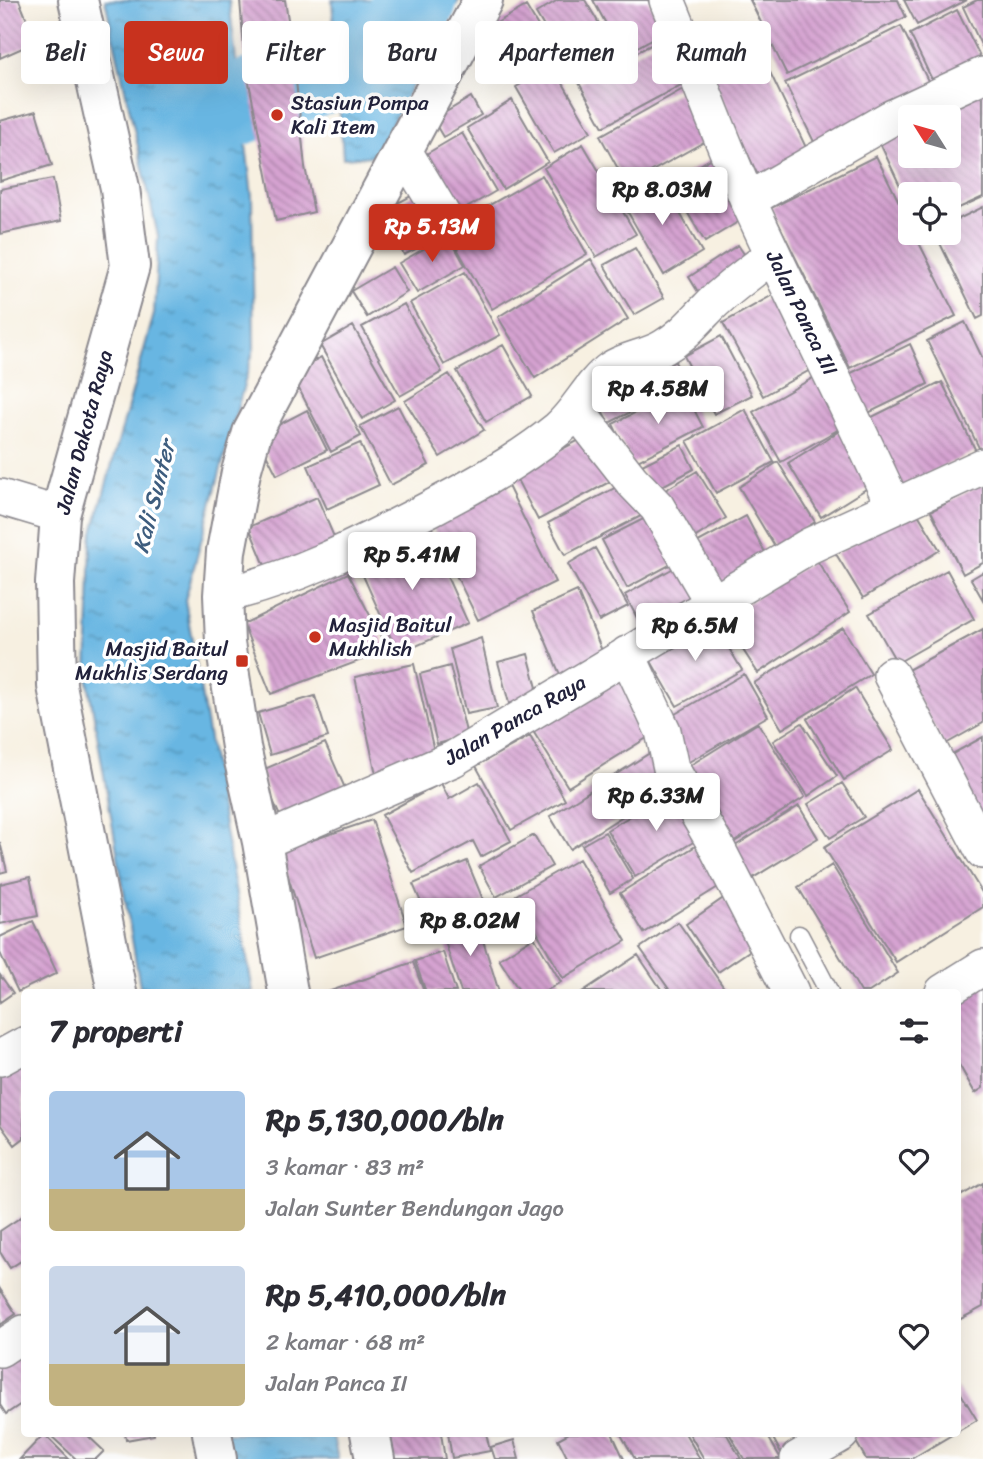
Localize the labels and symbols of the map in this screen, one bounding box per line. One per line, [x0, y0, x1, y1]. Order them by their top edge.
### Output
place label: Stasiun Pompa Kali Item [291, 84, 429, 146]
north arrow [898, 105, 961, 168]
marker: Stasiun Pompa Kali Item [269, 107, 285, 123]
pin: Rp 8.03M [590, 168, 734, 227]
pin: Rp 5.13M [360, 204, 504, 264]
street label: Jalan Panca III [755, 243, 849, 383]
street label: Jalan Dakota Raya [44, 345, 124, 519]
pin: Rp 4.58M [586, 366, 730, 426]
water label: Kali Sunter [120, 432, 189, 557]
pin: Rp 5.41M [340, 532, 484, 592]
pin: Rp 6.5M [630, 604, 760, 663]
place label: Masjid Baitul Mukhlish [329, 606, 453, 668]
marker: Masjid Baitul Mukhlish [307, 629, 323, 645]
place label: Masjid Baitul Mukhlis Serdang [75, 630, 229, 692]
marker: Masjid Baitul Mukhlis Serdang [234, 653, 250, 669]
street label: Jalan Panca Raya [436, 664, 594, 777]
pin: Rp 6.33M [584, 774, 728, 833]
pin: Rp 8.02M [398, 898, 542, 958]

